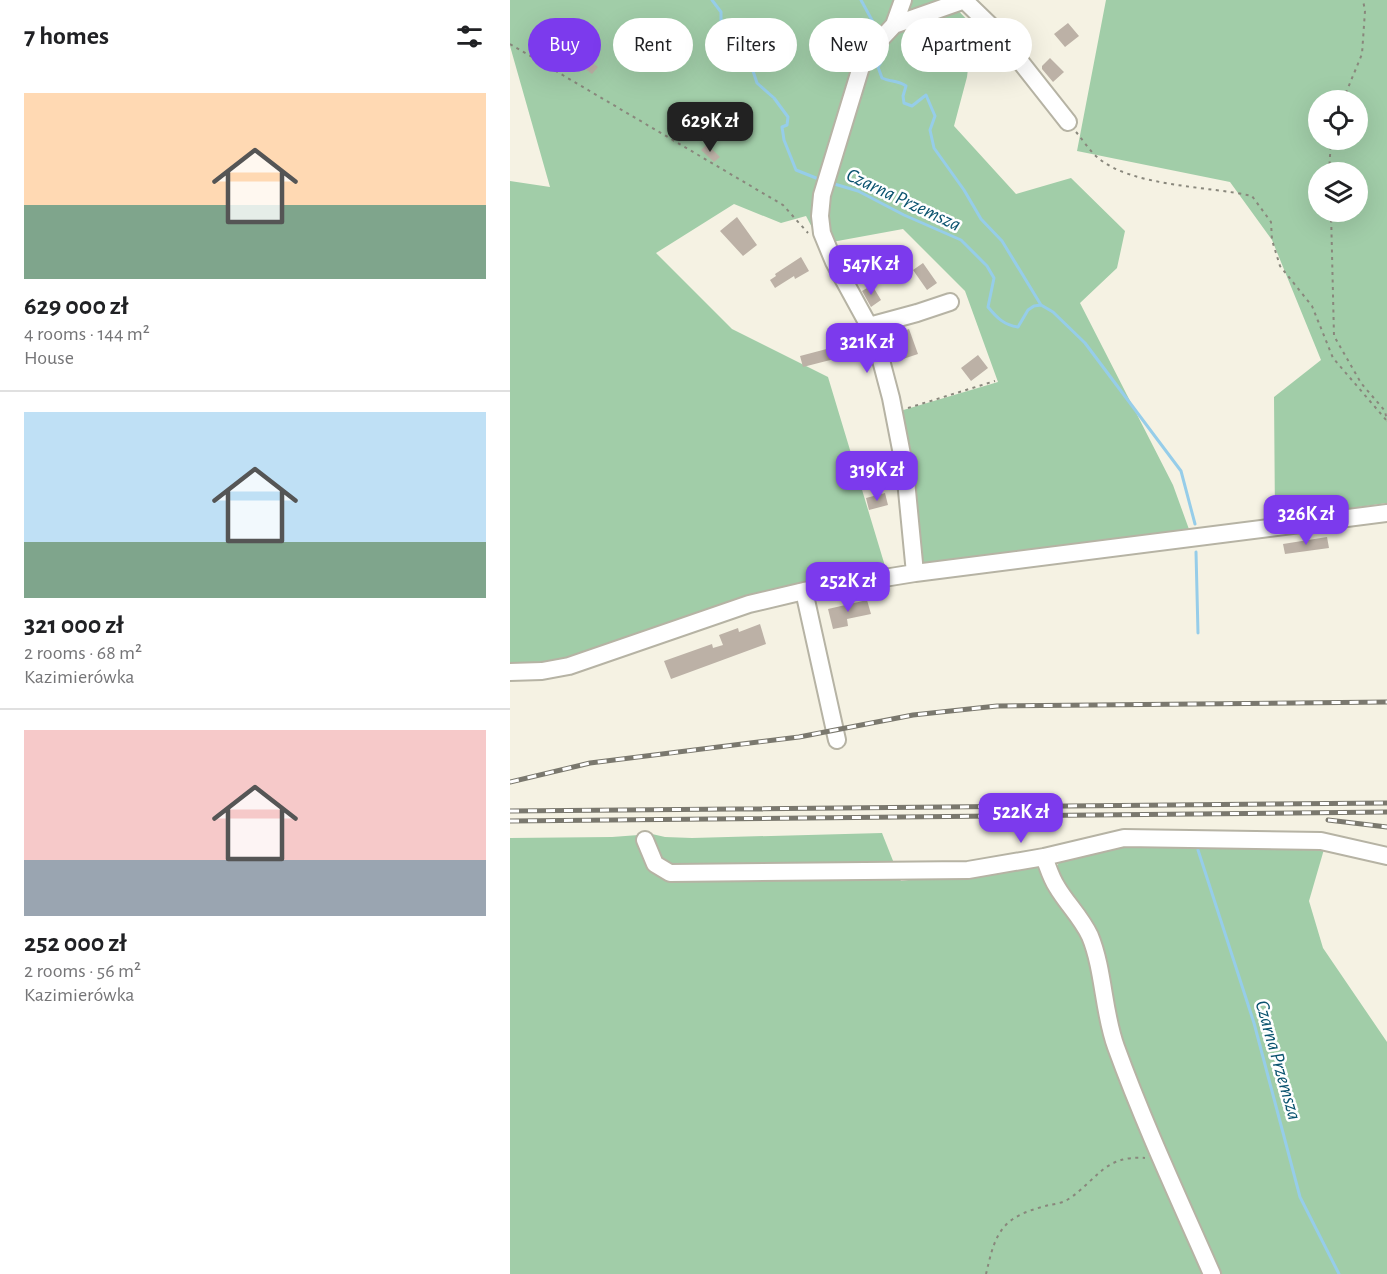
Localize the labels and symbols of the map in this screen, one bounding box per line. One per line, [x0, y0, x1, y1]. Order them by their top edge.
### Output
pin: 629K zł [655, 102, 765, 153]
water label: Czarna Przemsza [843, 165, 964, 235]
pin: 547K zł [816, 245, 926, 296]
pin: 321K zł [812, 323, 922, 374]
pin: 319K zł [822, 451, 932, 502]
pin: 326K zł [1251, 495, 1361, 546]
pin: 252K zł [793, 562, 903, 613]
pin: 522K zł [966, 793, 1076, 844]
water label: Czarna Przemsza [1251, 998, 1305, 1122]

